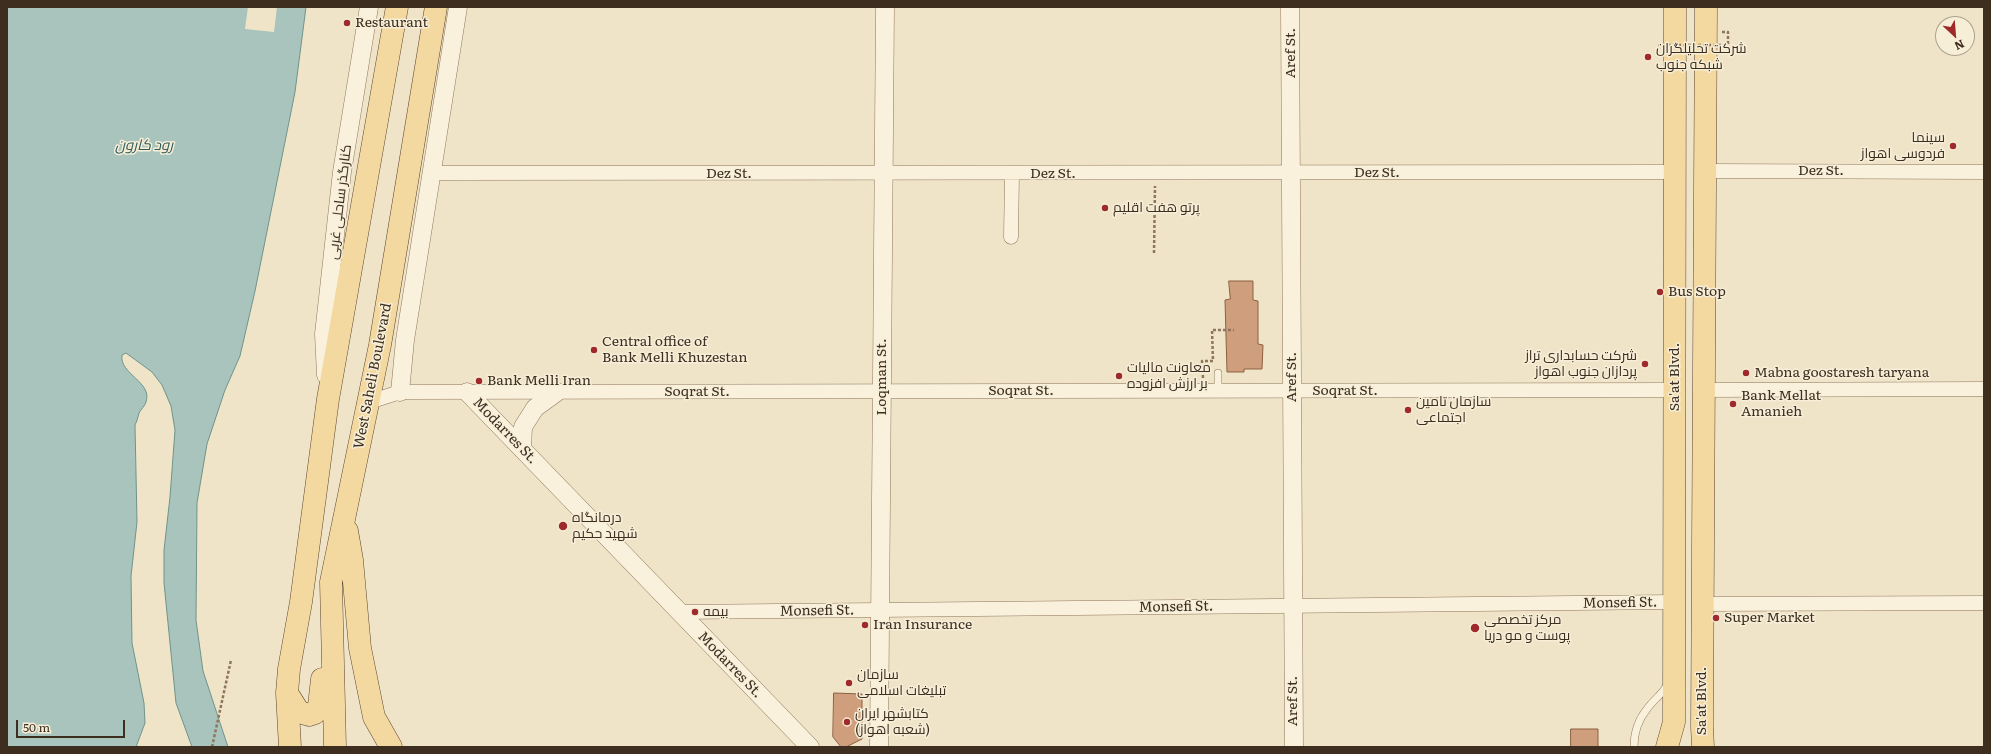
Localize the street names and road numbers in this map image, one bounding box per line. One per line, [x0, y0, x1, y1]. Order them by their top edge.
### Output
street label: Aref St. [1283, 28, 1299, 78]
street label: کنارگذر ساحلی غربی [325, 144, 355, 260]
street label: Dez St. [1798, 163, 1844, 179]
street label: Dez St. [1354, 165, 1400, 181]
street label: Dez St. [706, 166, 752, 182]
street label: Dez St. [1030, 166, 1076, 182]
street label: West Saheli Boulevard [351, 302, 395, 450]
street label: Loqman St. [874, 338, 890, 416]
street label: Sa'at Blvd. [1667, 343, 1683, 411]
street label: Aref St. [1284, 352, 1300, 402]
street label: Soqrat St. [988, 383, 1054, 399]
street label: Soqrat St. [1312, 383, 1378, 399]
street label: Soqrat St. [664, 384, 730, 400]
street label: Modarres St. [469, 394, 541, 468]
street label: Monsefi St. [1582, 594, 1658, 612]
street label: Monsefi St. [1138, 598, 1214, 616]
street label: Monsefi St. [779, 602, 855, 620]
street label: Modarres St. [694, 628, 766, 702]
street label: Sa'at Blvd. [1694, 667, 1710, 735]
street label: Aref St. [1285, 676, 1301, 726]

